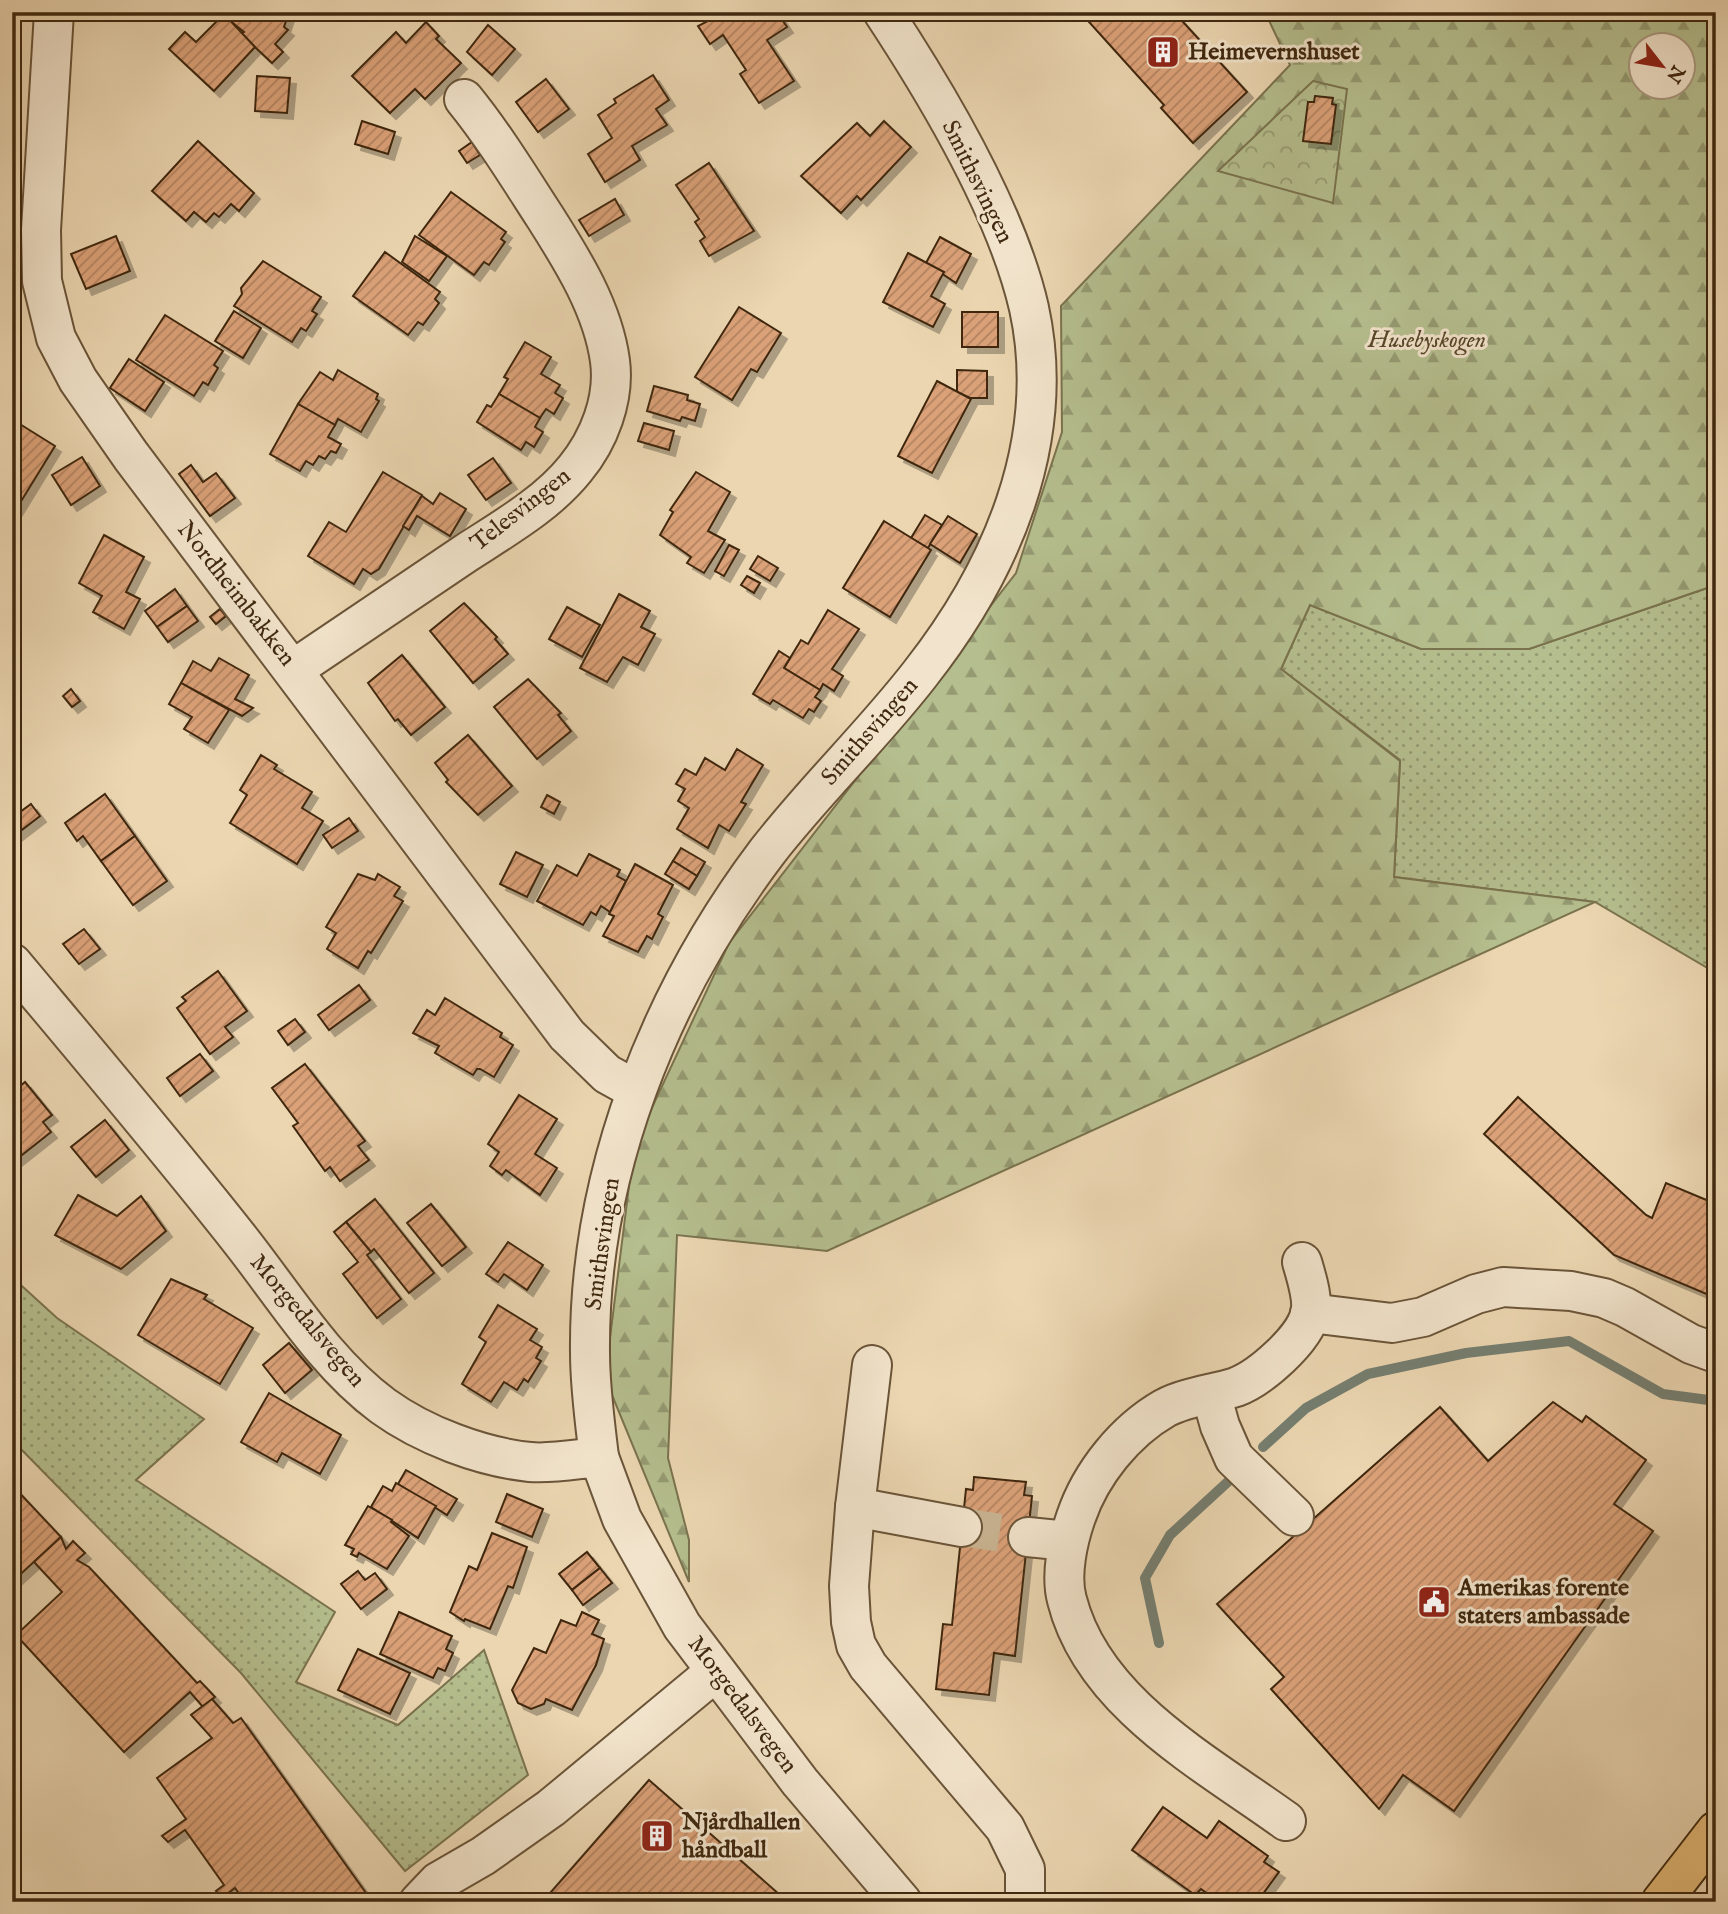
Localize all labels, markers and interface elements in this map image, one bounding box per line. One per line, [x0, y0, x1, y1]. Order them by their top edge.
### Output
north arrow [1626, 32, 1696, 102]
building icon: Heimevernshuset [1144, 33, 1182, 71]
place label: Heimevernshuset [1188, 37, 1360, 68]
text: N [1660, 60, 1690, 87]
street label: Smithsvingen [934, 115, 1020, 249]
park label: Husebyskogen [1367, 325, 1486, 356]
street label: Telesvingen [465, 461, 578, 559]
street label: Nordheimbakken [170, 515, 302, 673]
street label: Smithsvingen [815, 671, 926, 792]
street label: Smithsvingen [578, 1176, 628, 1312]
street label: Morgedalsvegen [242, 1248, 372, 1394]
place label: Amerikas forente staters ambassade [1457, 1573, 1630, 1632]
public building icon: Amerikas forente staters ambassade [1415, 1583, 1453, 1621]
street label: Morgedalsvegen [680, 1630, 804, 1780]
place label: Njårdhallen håndball [681, 1807, 801, 1866]
building icon: Njårdhallen håndball [638, 1817, 676, 1855]

